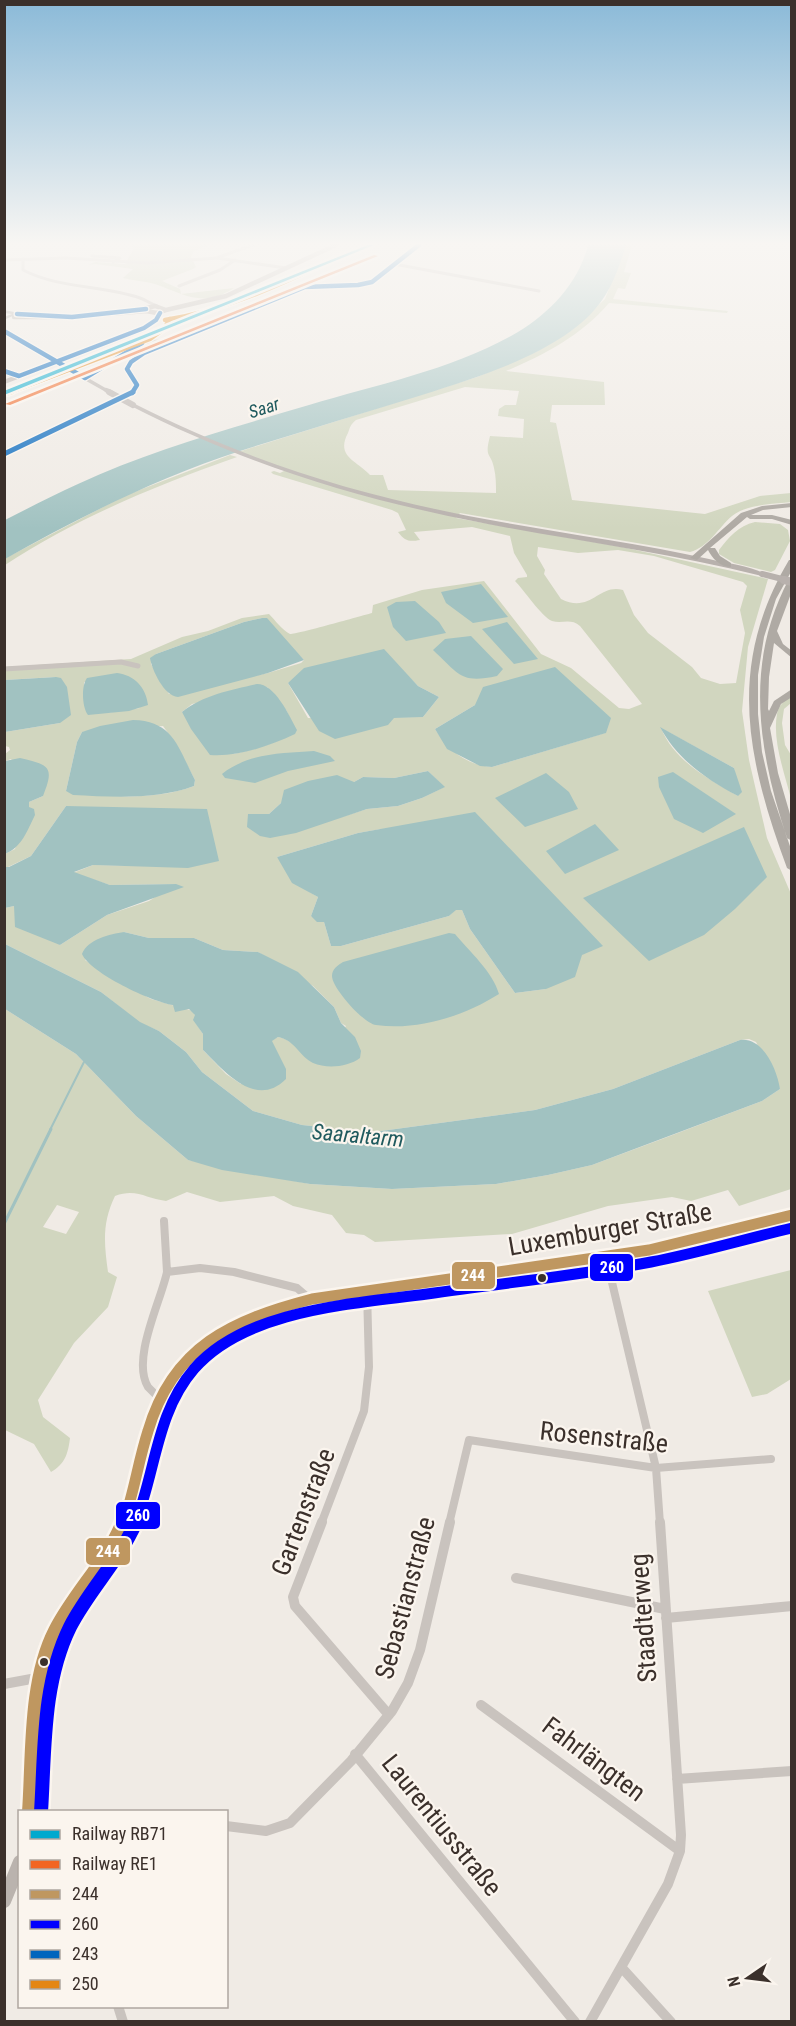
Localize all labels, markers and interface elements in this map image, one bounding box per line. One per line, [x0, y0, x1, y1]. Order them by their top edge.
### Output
water label: Saar [246, 393, 283, 422]
water label: Saaraltarm [311, 1119, 405, 1152]
street label: Luxemburger Straße [506, 1196, 714, 1262]
line badge: 260 [589, 1253, 634, 1282]
text: 260 [600, 1258, 624, 1277]
line badge: 244 [451, 1261, 496, 1290]
text: 244 [461, 1266, 485, 1285]
unlabelled marker [536, 1272, 548, 1284]
street label: Rosenstraße [538, 1415, 670, 1459]
street label: Gartenstraße [265, 1444, 341, 1580]
line badge: 260 [115, 1501, 161, 1530]
text: 260 [126, 1506, 150, 1525]
street label: Sebastianstraße [369, 1514, 441, 1682]
line badge: 244 [85, 1537, 131, 1566]
text: 244 [96, 1542, 120, 1561]
street label: Staadterweg [624, 1553, 662, 1683]
unlabelled marker [38, 1656, 50, 1668]
street label: Fahrlängten [537, 1711, 651, 1807]
street label: Laurentiusstraße [376, 1748, 508, 1902]
legend [18, 1810, 228, 2008]
text: Railway RB71 [72, 1823, 167, 1844]
text: Railway RE1 [72, 1853, 158, 1874]
text: 244 [72, 1883, 99, 1904]
text: 260 [72, 1913, 99, 1934]
text: 243 [72, 1943, 99, 1964]
north arrow [718, 1948, 778, 2008]
text: 250 [72, 1973, 99, 1994]
text: N [724, 1974, 744, 1989]

